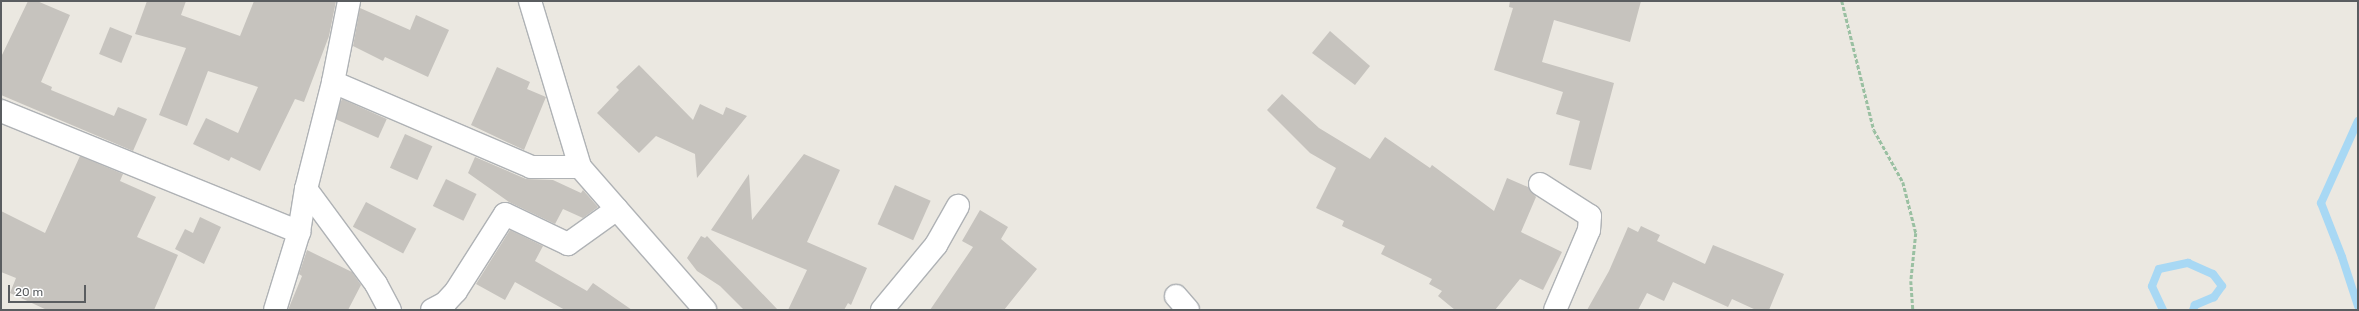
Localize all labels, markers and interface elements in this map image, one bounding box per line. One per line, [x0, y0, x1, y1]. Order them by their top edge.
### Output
scale bar [10, 277, 88, 303]
text: 20 m [15, 285, 43, 299]

